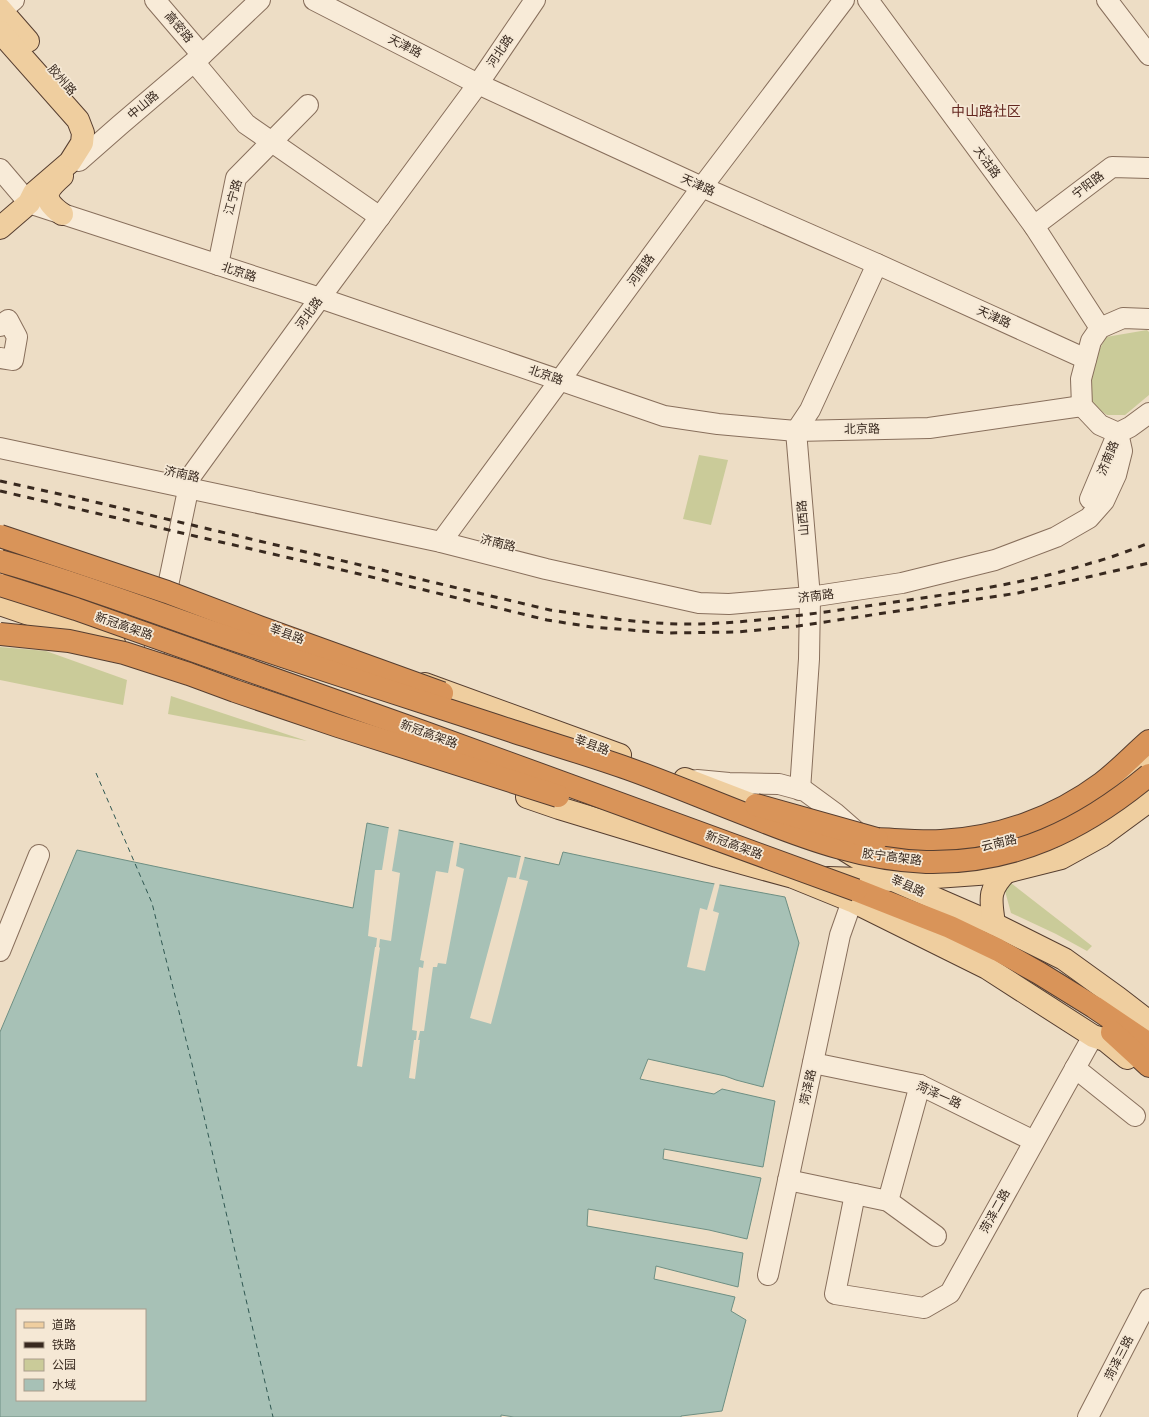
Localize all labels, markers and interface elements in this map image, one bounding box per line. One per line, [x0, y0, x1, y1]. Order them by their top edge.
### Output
street label: 高密路 [161, 7, 198, 46]
street label: 天津路 [385, 29, 426, 61]
street label: 河北路 [482, 30, 517, 70]
street label: 胶州路 [44, 60, 81, 99]
street label: 中山路 [123, 86, 162, 123]
district label: 中山路社区 [951, 100, 1021, 120]
street label: 大沽路 [970, 142, 1006, 181]
street label: 宁阳路 [1068, 166, 1107, 202]
street label: 天津路 [678, 169, 719, 200]
street label: 江宁路 [218, 177, 246, 217]
street label: 河南路 [622, 250, 658, 289]
street label: 北京路 [219, 257, 259, 285]
street label: 河北路 [290, 293, 326, 332]
street label: 天津路 [974, 301, 1015, 332]
street label: 北京路 [526, 360, 566, 388]
street label: 北京路 [844, 419, 880, 437]
street label: 济南路 [1092, 438, 1122, 478]
street label: 济南路 [163, 460, 202, 486]
street label: 山西路 [791, 499, 813, 537]
street label: 济南路 [479, 529, 518, 555]
street label: 济南路 [797, 584, 835, 606]
street label: 新冠高架路 [93, 607, 156, 643]
street label: 莘县路 [267, 618, 307, 648]
street label: 新冠高架路 [398, 714, 461, 752]
street label: 莘县路 [572, 729, 612, 759]
street label: 新冠高架路 [703, 825, 766, 863]
street label: 云南路 [979, 829, 1018, 855]
street label: 胶宁高架路 [861, 843, 923, 869]
street label: 莘县路 [888, 870, 929, 901]
street label: 菏泽路 [794, 1067, 820, 1106]
street label: 菏泽一路 [914, 1076, 965, 1112]
street label: 菏泽二路 [975, 1185, 1014, 1236]
legend [16, 1309, 146, 1401]
text: 道路 [52, 1315, 76, 1333]
street label: 菏泽三路 [1099, 1332, 1137, 1383]
text: 铁路 [52, 1335, 76, 1353]
text: 公园 [52, 1355, 76, 1373]
text: 水域 [52, 1375, 76, 1393]

